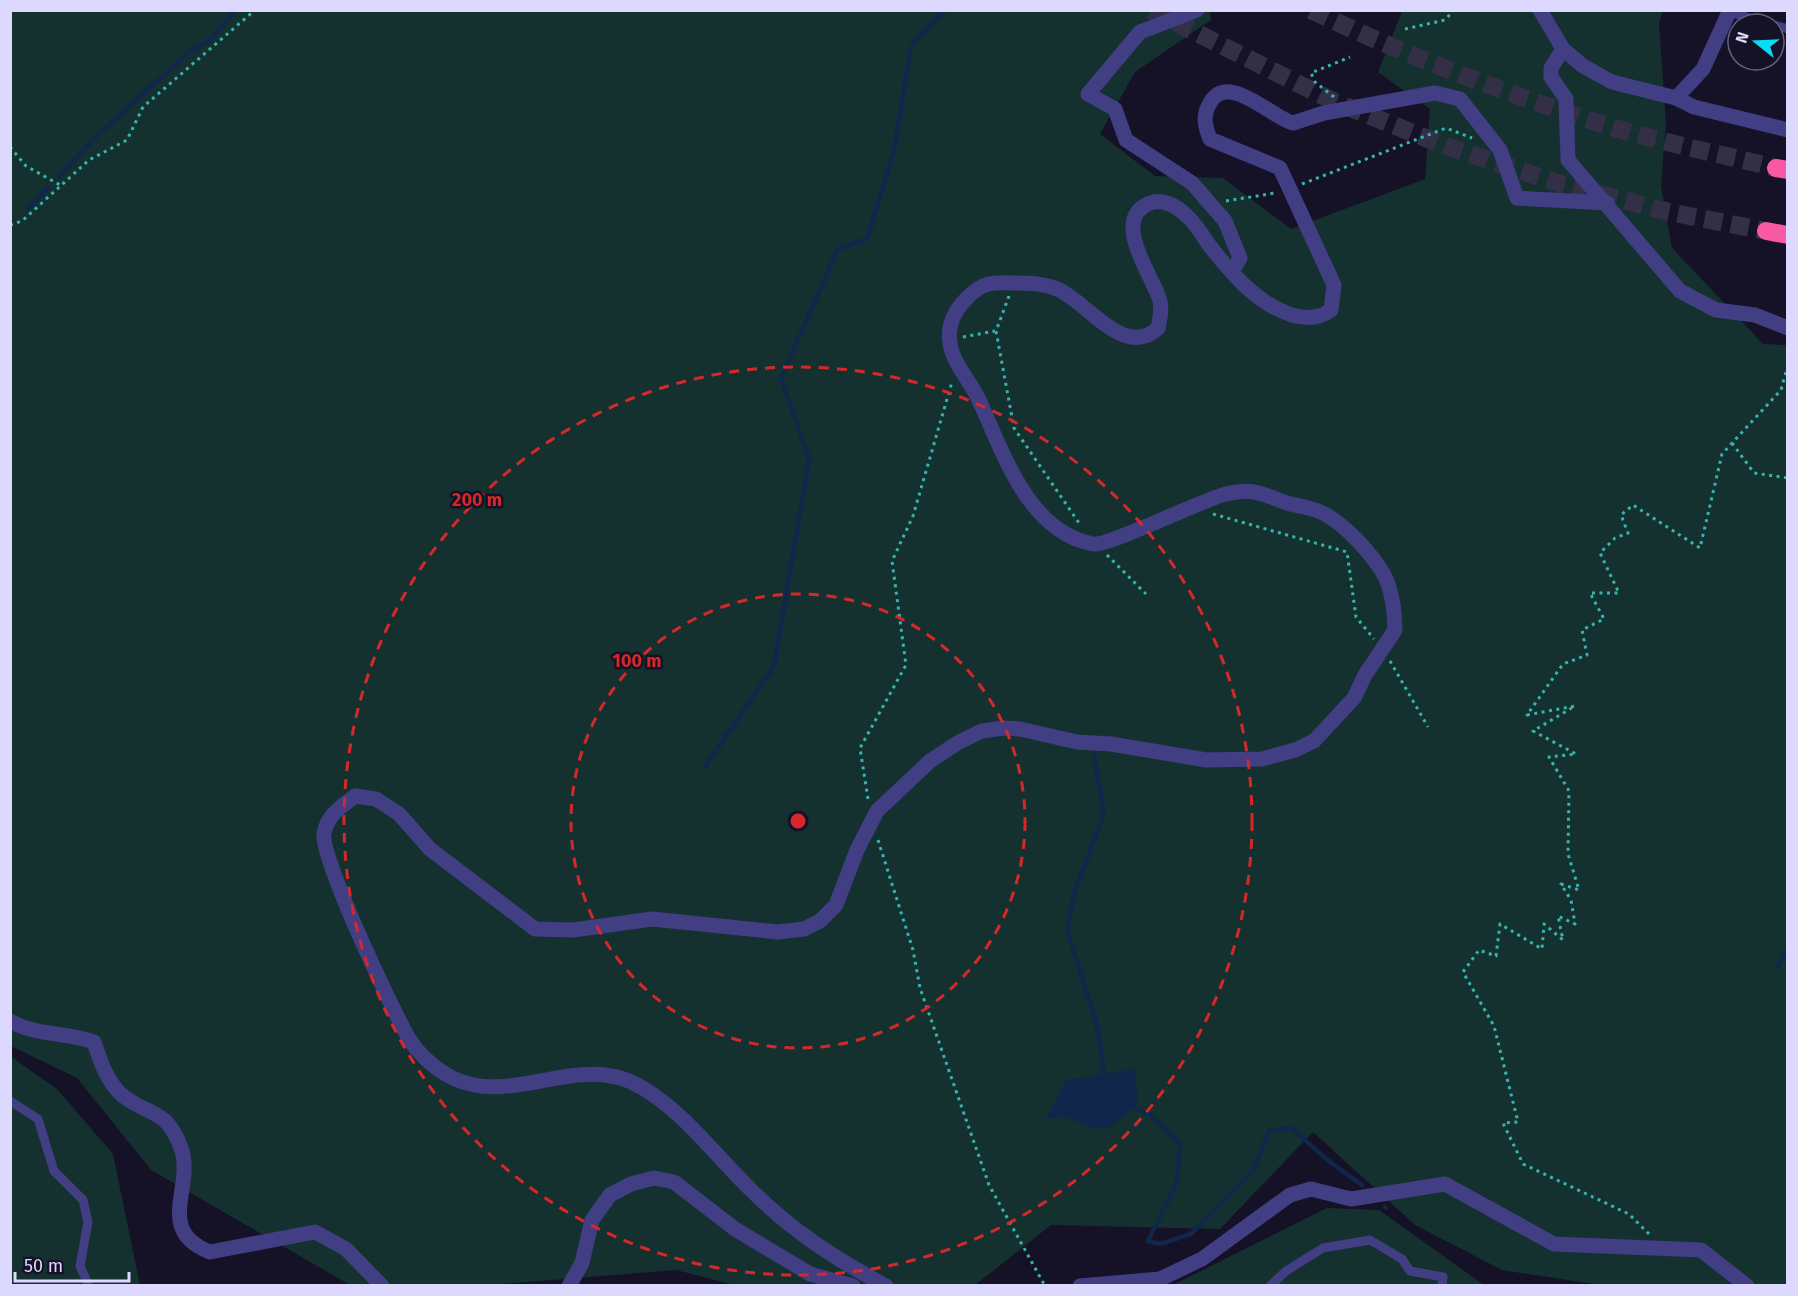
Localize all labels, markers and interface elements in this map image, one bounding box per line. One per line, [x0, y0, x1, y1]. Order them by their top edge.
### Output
north arrow [1726, 12, 1786, 72]
text: N [1732, 30, 1753, 45]
text: 200 m [452, 489, 502, 511]
text: 100 m [613, 650, 661, 672]
centre of rings [788, 811, 808, 831]
scale bar [15, 1245, 129, 1283]
text: 50 m [24, 1255, 63, 1277]

